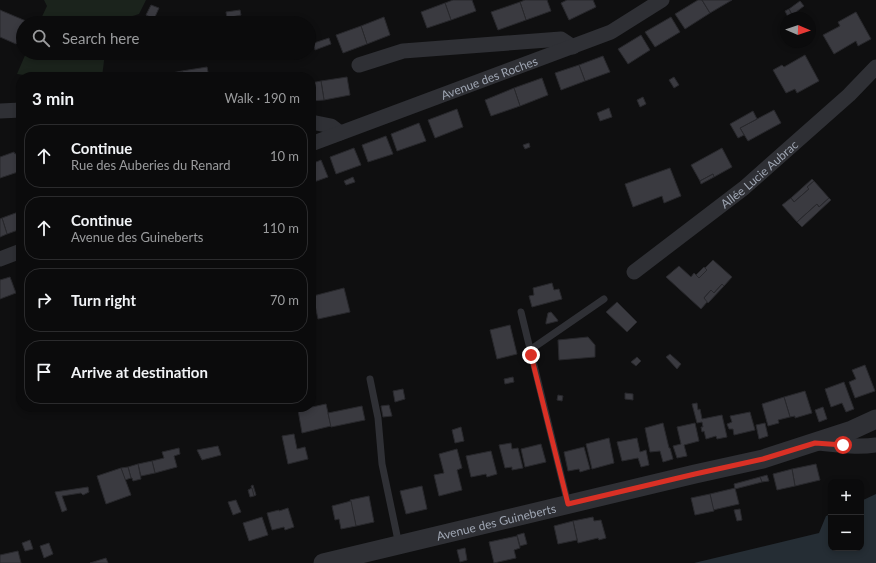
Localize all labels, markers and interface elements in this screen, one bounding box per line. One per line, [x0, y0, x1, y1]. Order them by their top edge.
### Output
north arrow [780, 12, 816, 48]
search box [16, 16, 316, 60]
icon: search [30, 27, 52, 49]
text: Search here [62, 29, 139, 47]
street label: Avenue des Roches [439, 53, 539, 102]
text: 3 min [32, 88, 74, 109]
text: Walk · 190 m [224, 90, 300, 106]
street label: Allée Lucie Aubrac [717, 136, 801, 211]
text: Continue [71, 139, 132, 157]
icon: ahead [33, 145, 55, 167]
text: 10 m [270, 148, 299, 164]
text: Rue des Auberies du Renard [71, 157, 231, 173]
text: Continue [71, 211, 132, 229]
icon: ahead [33, 217, 55, 239]
text: 110 m [262, 220, 299, 236]
text: Avenue des Guineberts [71, 229, 204, 245]
icon: right [33, 289, 55, 311]
text: Turn right [71, 291, 136, 309]
text: 70 m [270, 292, 299, 308]
route end [522, 346, 540, 364]
icon: arrive [33, 361, 55, 383]
text: Arrive at destination [71, 363, 208, 381]
route start [834, 436, 852, 454]
map controls [828, 479, 864, 551]
button: + [828, 479, 864, 515]
street label: Avenue des Guineberts [435, 500, 557, 543]
button: − [828, 515, 864, 551]

